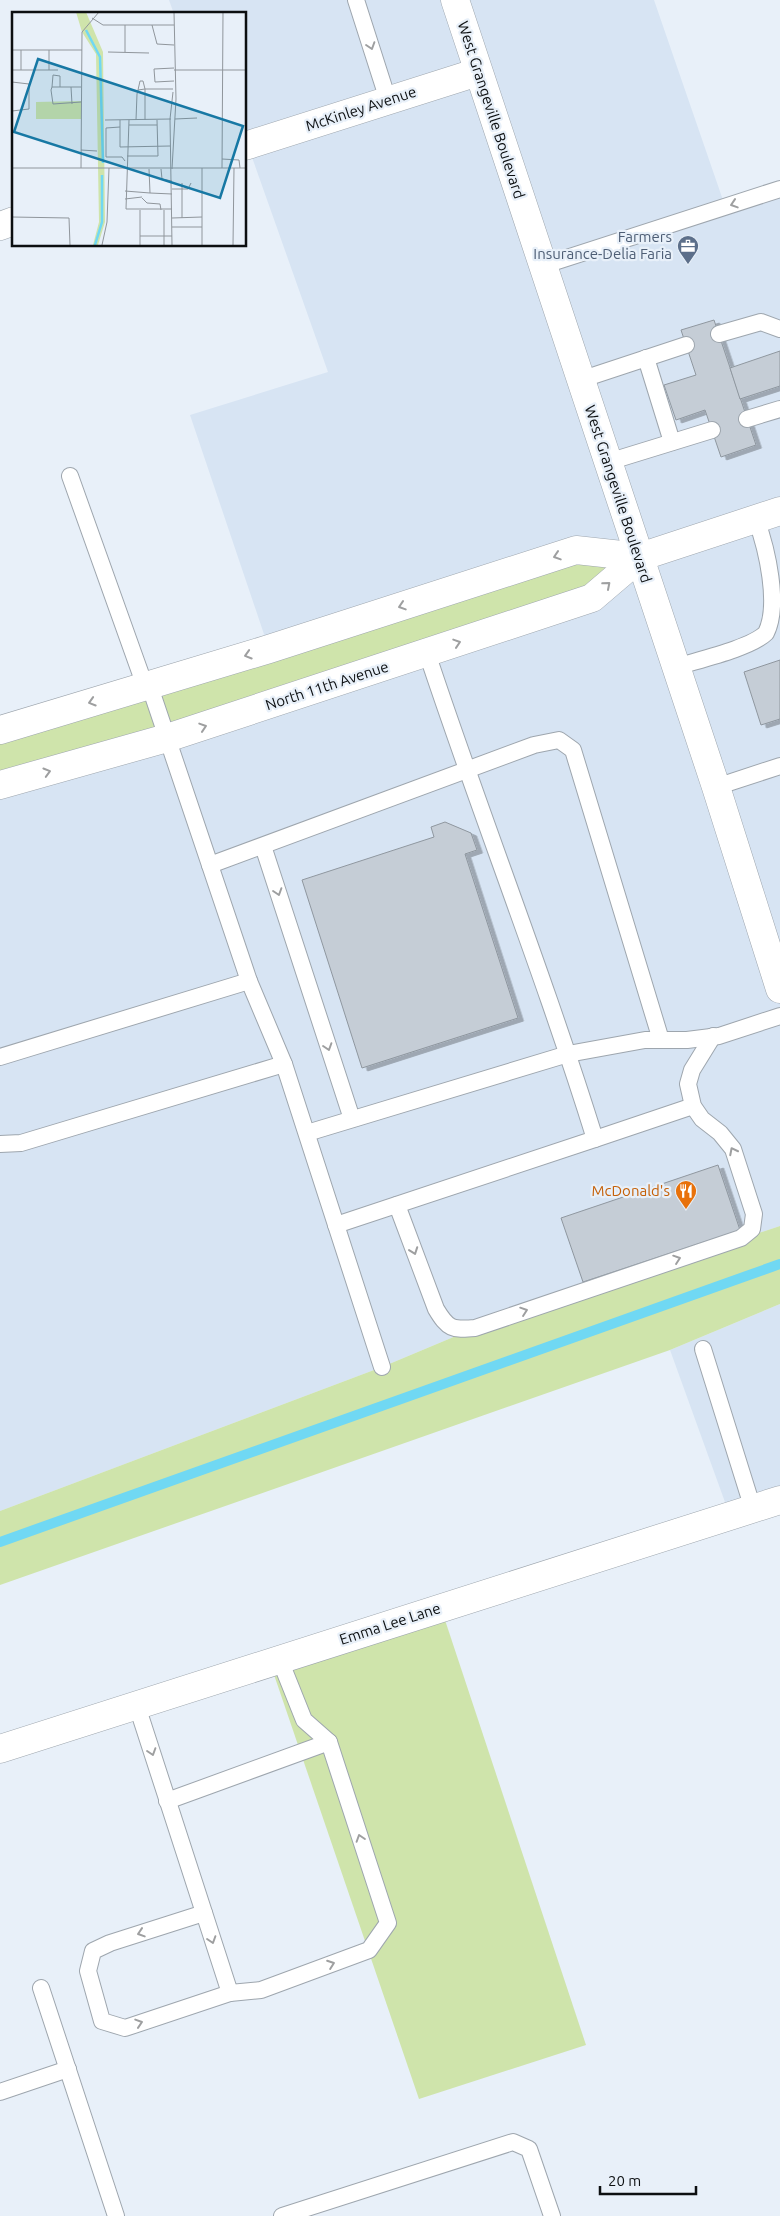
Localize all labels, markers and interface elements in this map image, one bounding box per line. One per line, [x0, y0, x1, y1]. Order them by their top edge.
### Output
inset map [12, 12, 246, 246]
street label: West Grangeville Boulevard [455, 19, 528, 201]
one-way arrow [365, 42, 375, 50]
street label: McKinley Avenue [303, 83, 418, 134]
one-way arrow [730, 198, 738, 208]
place label: Farmers Insurance-Delia Faria [533, 228, 672, 262]
office icon: Farmers Insurance-Delia Faria [676, 234, 700, 265]
street label: West Grangeville Boulevard [582, 403, 655, 585]
one-way arrow [553, 550, 562, 560]
one-way arrow [602, 582, 611, 591]
one-way arrow [399, 600, 407, 610]
one-way arrow [453, 639, 461, 649]
one-way arrow [244, 649, 252, 659]
street label: North 11th Avenue [263, 658, 391, 713]
one-way arrow [88, 696, 97, 706]
one-way arrow [198, 722, 207, 732]
one-way arrow [42, 767, 51, 777]
one-way arrow [272, 888, 282, 896]
one-way arrow [323, 1042, 333, 1051]
one-way arrow [729, 1148, 739, 1157]
restaurant icon: McDonald's [674, 1179, 698, 1210]
place label: McDonald's [592, 1182, 670, 1199]
one-way arrow [408, 1246, 418, 1255]
one-way arrow [673, 1255, 681, 1265]
one-way arrow [519, 1307, 527, 1317]
street label: Emma Lee Lane [337, 1599, 443, 1648]
one-way arrow [146, 1747, 156, 1756]
one-way arrow [356, 1834, 366, 1842]
one-way arrow [137, 1927, 145, 1937]
one-way arrow [207, 1935, 217, 1944]
one-way arrow [327, 1960, 335, 1970]
one-way arrow [134, 2019, 143, 2029]
scale bar [600, 2164, 696, 2196]
text: 20 m [608, 2172, 641, 2189]

